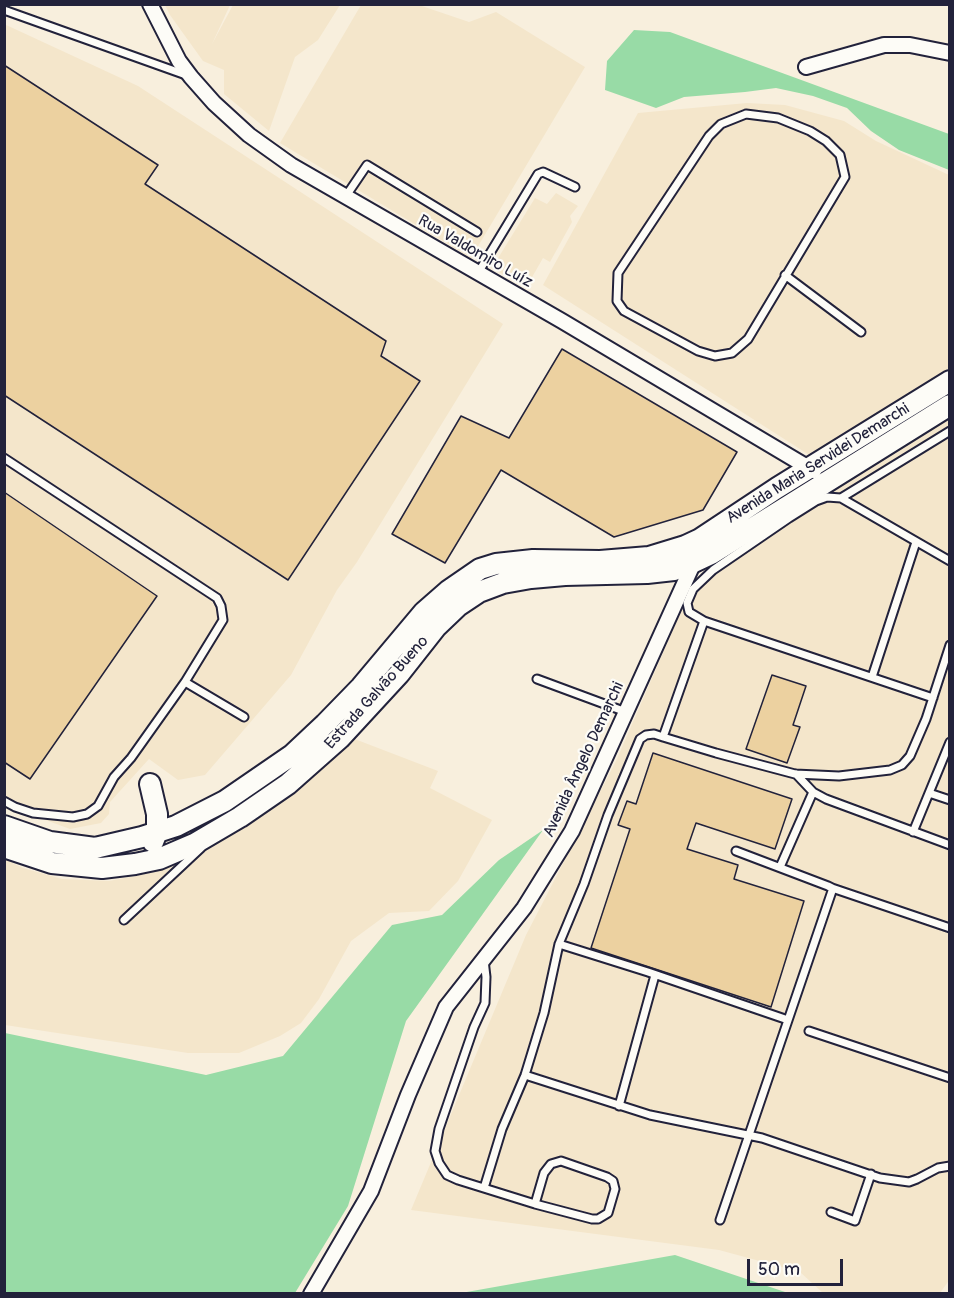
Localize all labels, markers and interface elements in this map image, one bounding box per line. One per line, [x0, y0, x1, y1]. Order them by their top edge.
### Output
street label: Rua Valdomiro Luíz [414, 211, 536, 293]
street label: Avenida Maria Servidei Demarchi [723, 400, 913, 528]
street label: Estrada Galvão Bueno [321, 632, 433, 754]
street label: Avenida Ângelo Demarchi [540, 679, 628, 841]
scale bar [750, 1247, 846, 1285]
text: 50 m [758, 1258, 800, 1281]

